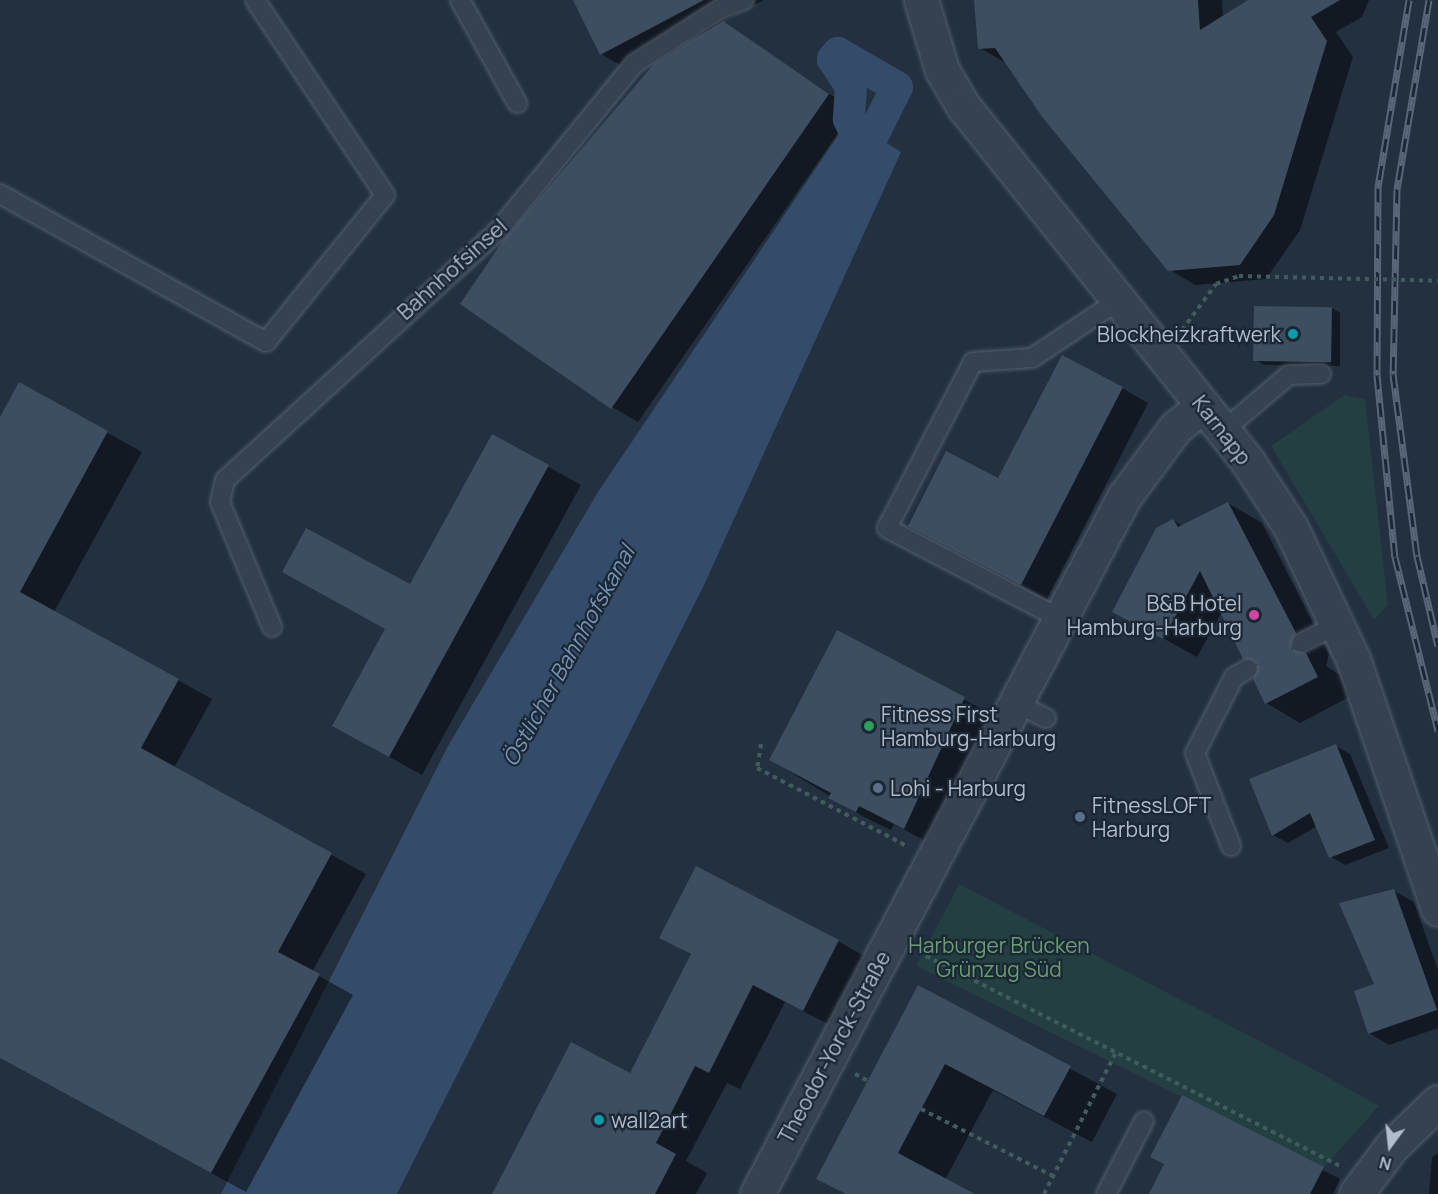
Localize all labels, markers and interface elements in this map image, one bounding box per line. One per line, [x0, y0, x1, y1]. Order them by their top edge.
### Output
street label: Bahnhofsinsel [392, 213, 512, 325]
place label: Blockheizkraftwerk [1097, 321, 1281, 347]
marker: Blockheizkraftwerk [1286, 327, 1300, 341]
street label: Karnapp [1187, 390, 1257, 470]
water label: Östlicher Bahnhofskanal [497, 541, 641, 771]
place label: B&B Hotel Hamburg-Harburg [1067, 590, 1242, 640]
marker: B&B Hotel Hamburg-Harburg [1247, 608, 1261, 622]
place label: Fitness First Hamburg-Harburg [881, 701, 1056, 751]
marker: Fitness First Hamburg-Harburg [862, 719, 876, 733]
place label: Lohi - Harburg [890, 775, 1026, 801]
marker: Lohi - Harburg [871, 781, 885, 795]
place label: FitnessLOFT Harburg [1092, 792, 1211, 842]
marker: FitnessLOFT Harburg [1073, 810, 1087, 824]
park label: Harburger Brücken Grünzug Süd [908, 932, 1090, 982]
street label: Theodor-Yorck-Straße [773, 946, 895, 1148]
place label: wall2art [611, 1107, 688, 1133]
marker: wall2art [592, 1113, 606, 1127]
north arrow [1360, 1116, 1420, 1176]
text: N [1377, 1151, 1394, 1176]

